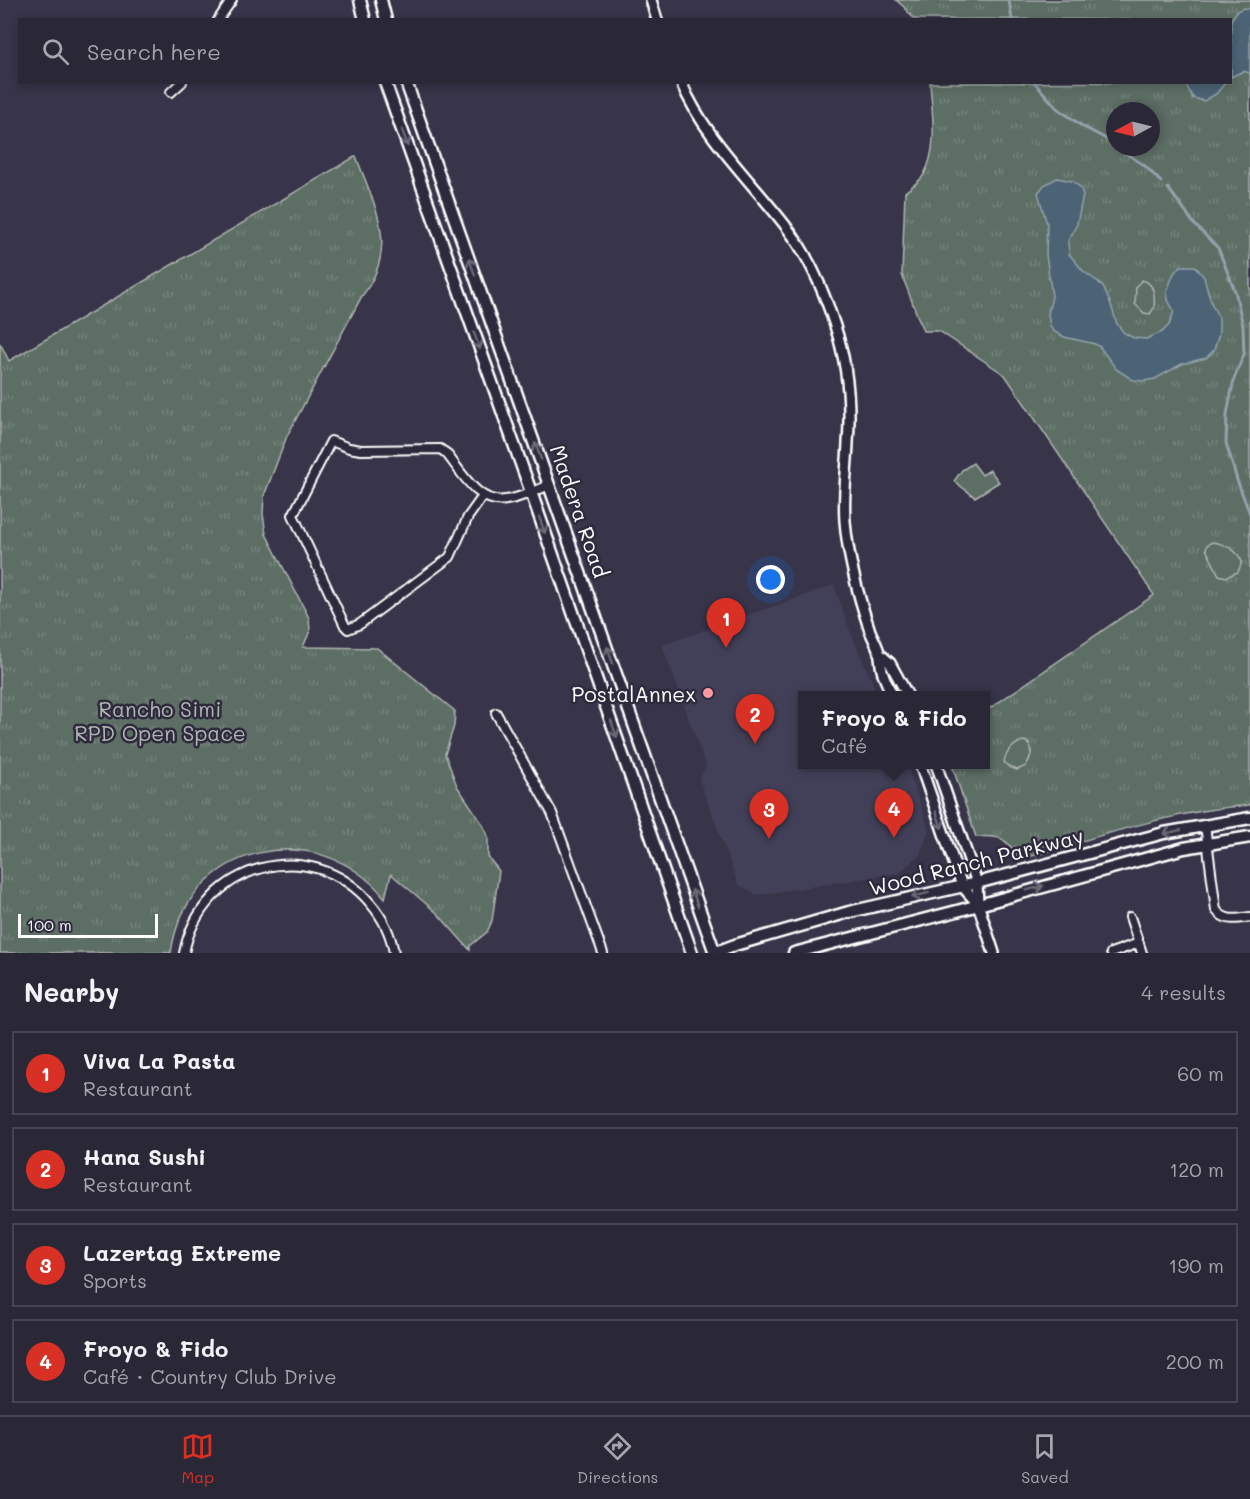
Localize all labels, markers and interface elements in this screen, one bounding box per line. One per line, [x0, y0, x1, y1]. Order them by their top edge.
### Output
search box [18, 18, 1232, 84]
icon: search [39, 35, 72, 68]
text: Search here [87, 37, 221, 66]
north arrow [1106, 102, 1160, 156]
one-way arrow [400, 128, 411, 146]
one-way arrow [466, 258, 477, 277]
one-way arrow [473, 331, 484, 350]
street label: Madera Road [545, 441, 615, 581]
one-way arrow [532, 442, 543, 461]
one-way arrow [538, 515, 549, 534]
your location [756, 565, 785, 594]
pin: 1 [706, 598, 746, 648]
one-way arrow [603, 646, 614, 664]
place label: PostalAnnex [571, 680, 696, 707]
marker: PostalAnnex [701, 686, 715, 700]
popup [798, 691, 990, 769]
pin: 2 [736, 694, 774, 744]
park label: Rancho Simi RPD Open Space [74, 695, 246, 746]
text: Froyo & Fido [821, 703, 967, 732]
one-way arrow [609, 719, 620, 738]
text: Café [821, 732, 867, 758]
pin: 4 [874, 788, 914, 838]
pin: 3 [750, 790, 788, 839]
one-way arrow [935, 810, 946, 829]
street label: Wood Ranch Parkway [866, 821, 1086, 901]
one-way arrow [1162, 826, 1181, 838]
one-way arrow [1025, 882, 1044, 894]
one-way arrow [689, 889, 700, 908]
one-way arrow [910, 890, 929, 902]
scale bar [18, 911, 158, 938]
text: 100 m [27, 914, 72, 935]
text: Nearby [24, 975, 119, 1009]
text: 4 results [1141, 979, 1226, 1005]
text: Viva La Pasta [83, 1046, 235, 1075]
text: 1 [41, 1060, 50, 1086]
text: 60 m [1177, 1060, 1224, 1086]
text: Restaurant [83, 1075, 193, 1101]
text: Hana Sushi [83, 1142, 206, 1171]
text: 2 [40, 1156, 51, 1182]
text: 120 m [1169, 1156, 1224, 1182]
text: Restaurant [83, 1171, 193, 1197]
text: Lazertag Extreme [83, 1238, 281, 1267]
text: 3 [40, 1252, 52, 1278]
text: 190 m [1169, 1252, 1224, 1278]
text: Sports [83, 1267, 147, 1293]
text: Froyo & Fido [83, 1334, 228, 1363]
text: 4 [39, 1348, 52, 1374]
text: 200 m [1166, 1348, 1224, 1374]
text: Café · Country Club Drive [83, 1363, 337, 1389]
tab: Map [181, 1430, 214, 1487]
tab: Directions [577, 1430, 658, 1487]
tab: Saved [1021, 1430, 1069, 1487]

